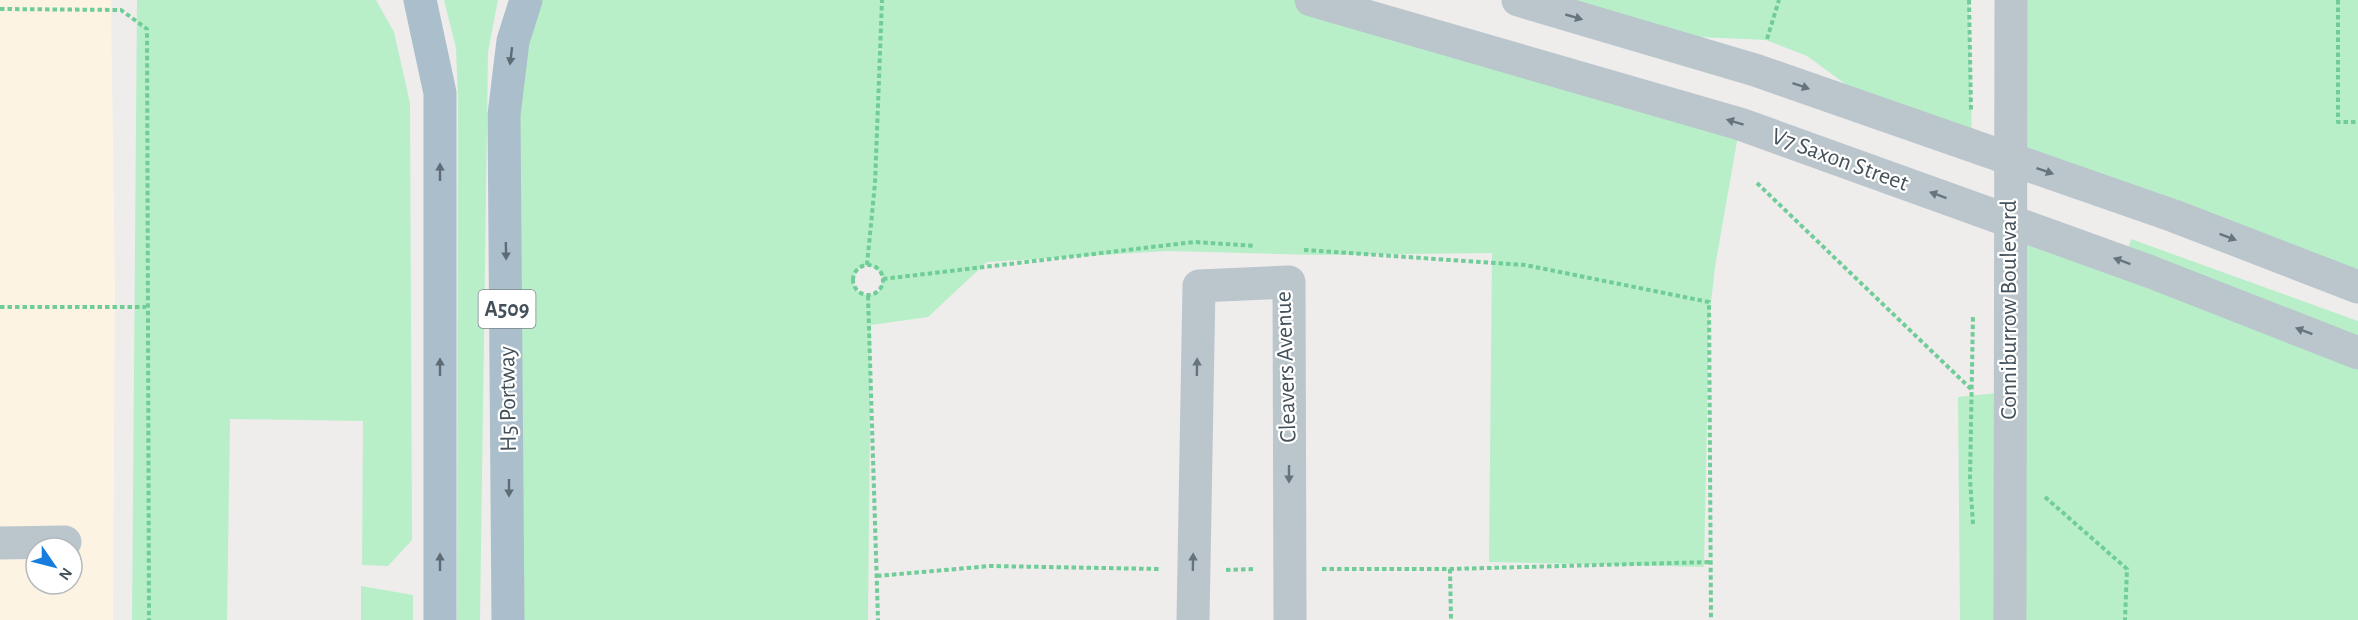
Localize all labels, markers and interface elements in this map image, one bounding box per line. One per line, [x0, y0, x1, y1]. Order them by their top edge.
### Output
one-way arrow [1566, 13, 1584, 22]
one-way arrow [506, 47, 516, 66]
one-way arrow [1792, 82, 1810, 92]
one-way arrow [1726, 117, 1744, 127]
street label: V7 Saxon Street [1768, 124, 1912, 196]
one-way arrow [435, 162, 445, 181]
one-way arrow [2036, 167, 2054, 177]
one-way arrow [1929, 189, 1947, 199]
street label: Conniburrow Boulevard [1997, 200, 2021, 420]
one-way arrow [2219, 233, 2237, 242]
one-way arrow [501, 241, 511, 260]
one-way arrow [2113, 256, 2131, 265]
road number: A509 [478, 290, 536, 328]
street label: Cleavers Avenue [1271, 291, 1301, 443]
one-way arrow [2294, 326, 2312, 336]
street label: H5 Portway [495, 346, 521, 452]
one-way arrow [435, 357, 445, 376]
one-way arrow [1192, 357, 1202, 376]
one-way arrow [1284, 464, 1294, 483]
one-way arrow [504, 478, 513, 497]
north arrow [24, 536, 84, 596]
one-way arrow [435, 552, 445, 571]
one-way arrow [1189, 552, 1198, 571]
text: N [56, 565, 75, 583]

